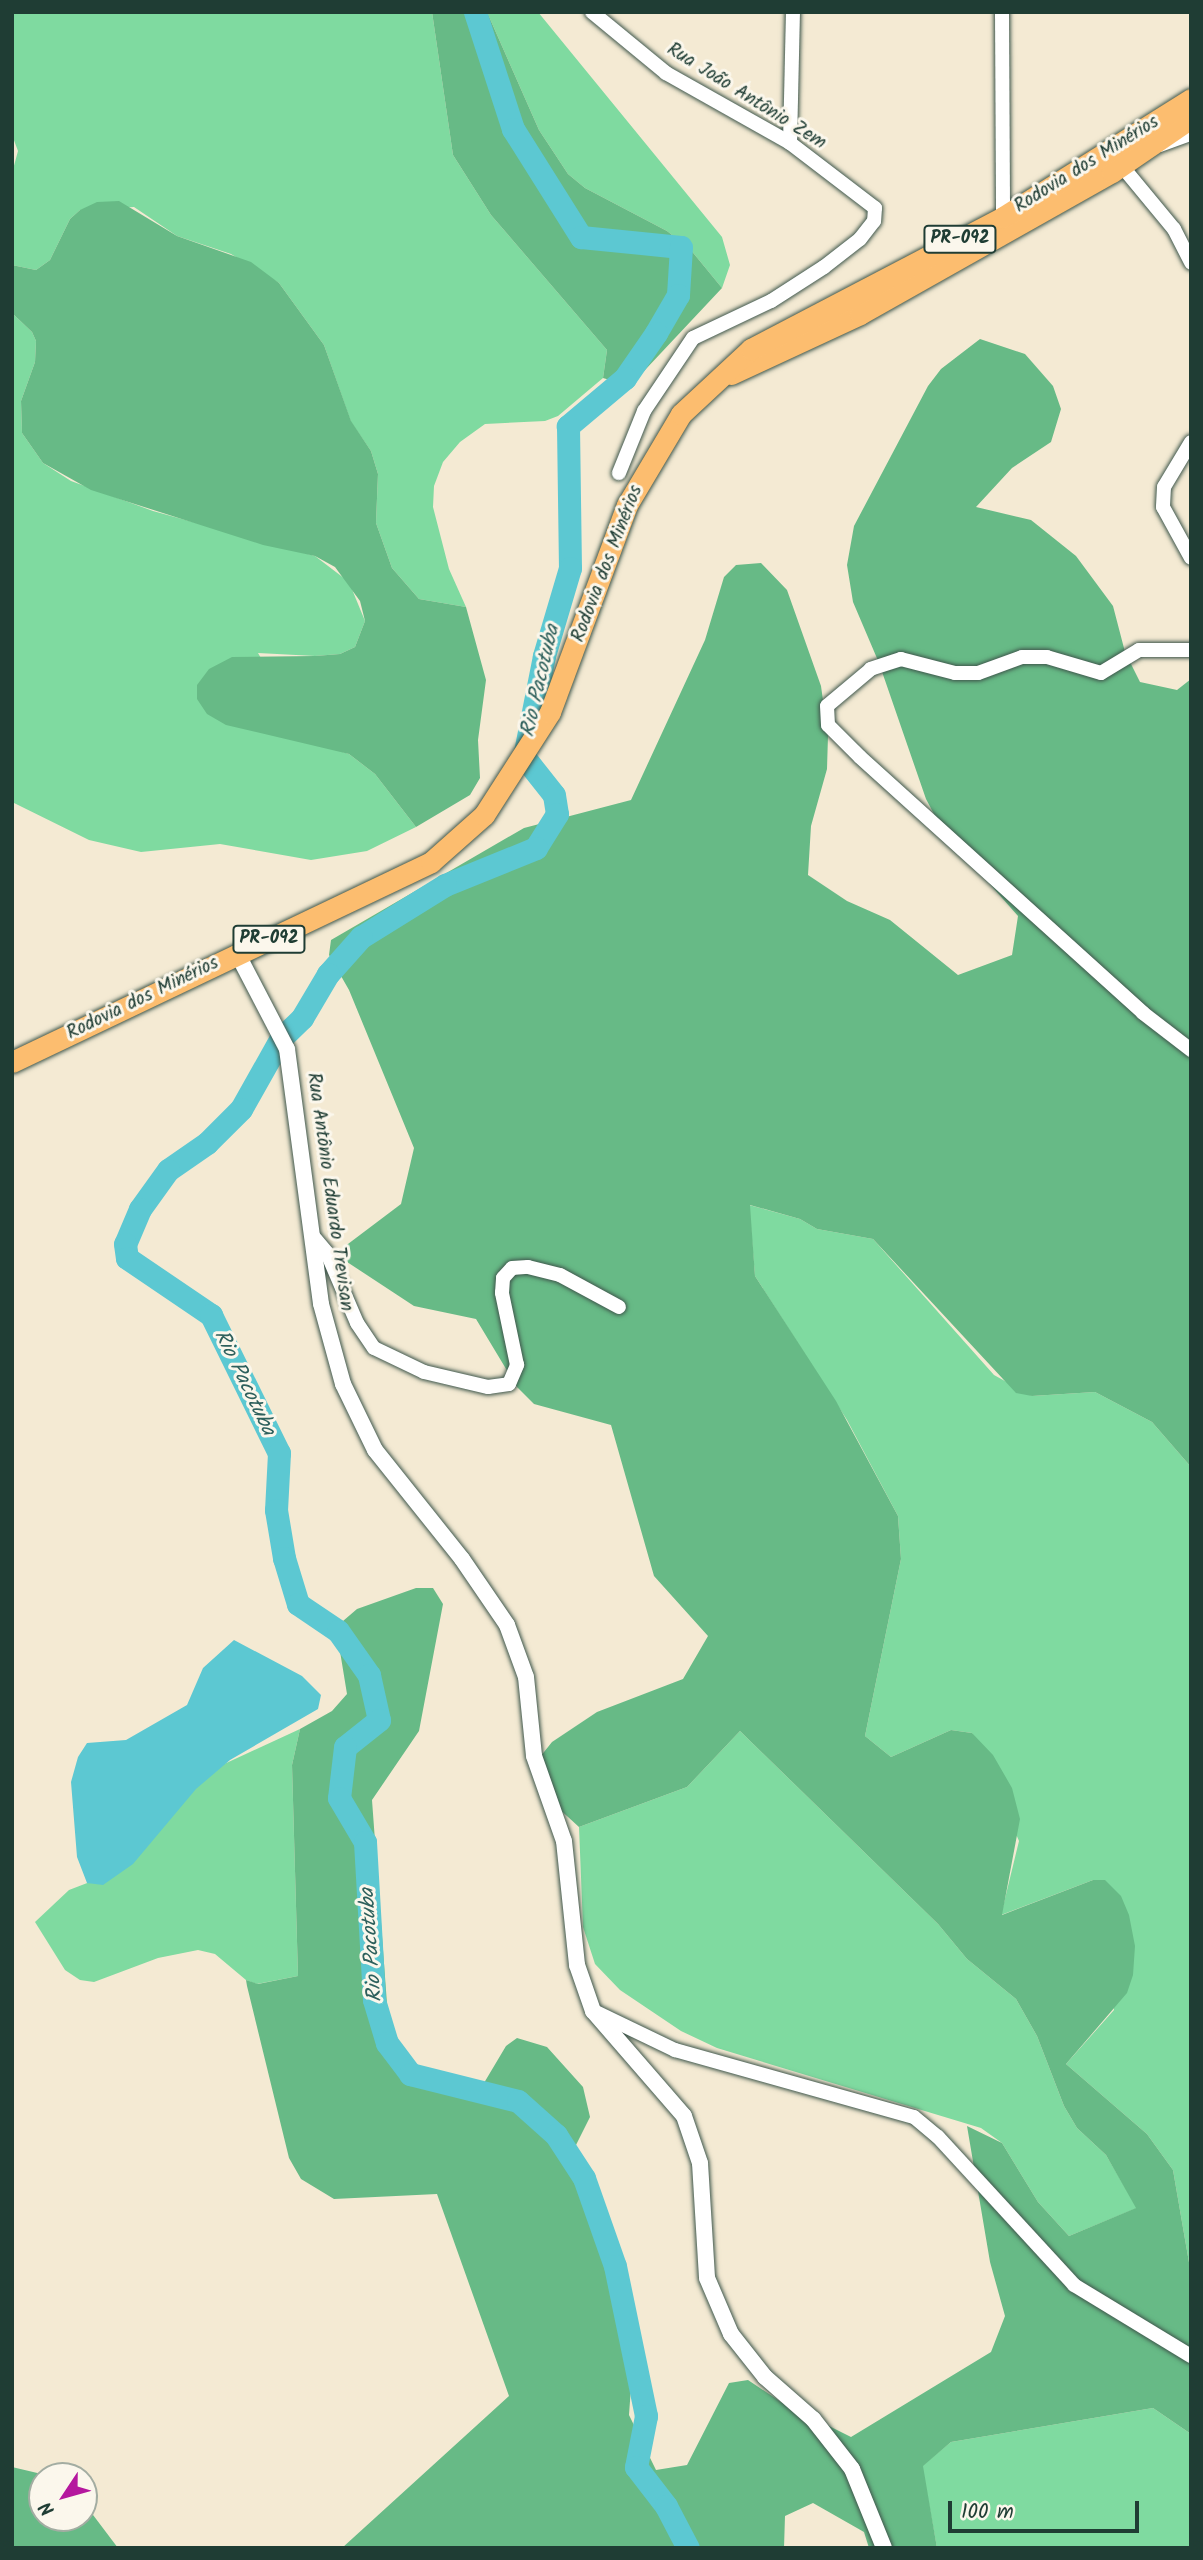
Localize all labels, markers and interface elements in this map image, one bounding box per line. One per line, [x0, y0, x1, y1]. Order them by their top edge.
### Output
street label: Rua João Antônio Zem [662, 39, 830, 155]
street label: Rodovia dos Minérios [1011, 111, 1163, 219]
road number: PR-092 [923, 225, 997, 254]
street label: Rodovia dos Minérios [568, 482, 648, 646]
water label: Rio Pacotuba [516, 622, 566, 740]
road number: PR-092 [232, 924, 306, 954]
street label: Rodovia dos Minérios [63, 952, 223, 1046]
street label: Rua Antônio Eduardo Trevisan [301, 1071, 357, 1313]
water label: Rio Pacotuba [208, 1326, 280, 1440]
water label: Rio Pacotuba [355, 1887, 389, 2003]
north arrow [28, 2462, 98, 2532]
scale bar [951, 2486, 1142, 2530]
text: N [32, 2494, 63, 2522]
text: 100 m [961, 2496, 1014, 2529]

